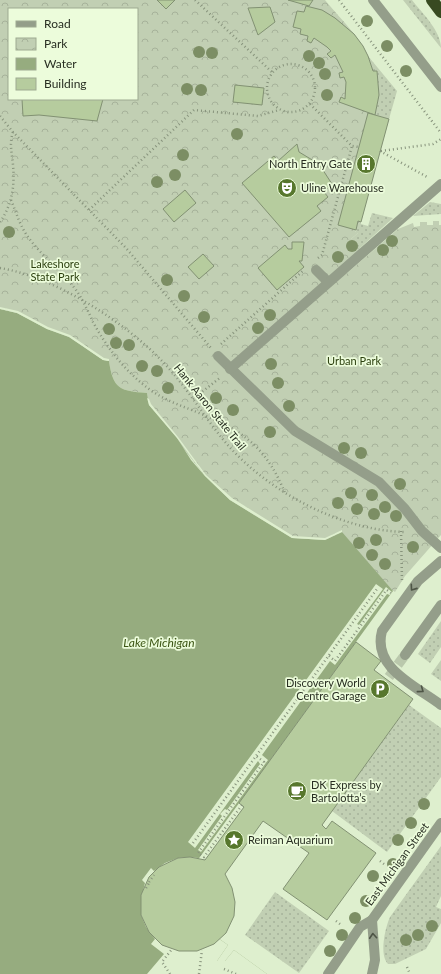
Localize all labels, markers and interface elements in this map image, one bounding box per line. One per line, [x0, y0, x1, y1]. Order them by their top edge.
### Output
legend [8, 8, 138, 100]
text: Road [44, 16, 71, 31]
text: Park [44, 36, 68, 51]
text: Water [44, 56, 77, 71]
text: Building [44, 76, 87, 91]
building icon: North Entry Gate [355, 153, 377, 175]
place label: North Entry Gate [269, 157, 352, 170]
theatre icon: Uline Warehouse [276, 177, 298, 199]
place label: Uline Warehouse [301, 181, 384, 194]
park label: Lakeshore State Park [30, 257, 80, 283]
park label: Urban Park [327, 354, 381, 367]
street label: Hank Aaron State Trail [172, 361, 249, 452]
one-way arrow [411, 583, 418, 590]
water label: Lake Michigan [123, 635, 195, 650]
place label: Discovery World Centre Garage [286, 676, 366, 702]
parking icon: Discovery World Centre Garage [369, 678, 391, 700]
one-way arrow [416, 685, 423, 692]
place label: DK Express by Bartolotta’s [311, 778, 381, 804]
cafe icon: DK Express by Bartolotta’s [286, 780, 308, 802]
street label: East Michigan Street [362, 820, 431, 908]
place icon: Reiman Aquarium [223, 829, 245, 851]
place label: Reiman Aquarium [248, 833, 333, 846]
one-way arrow [368, 933, 377, 939]

